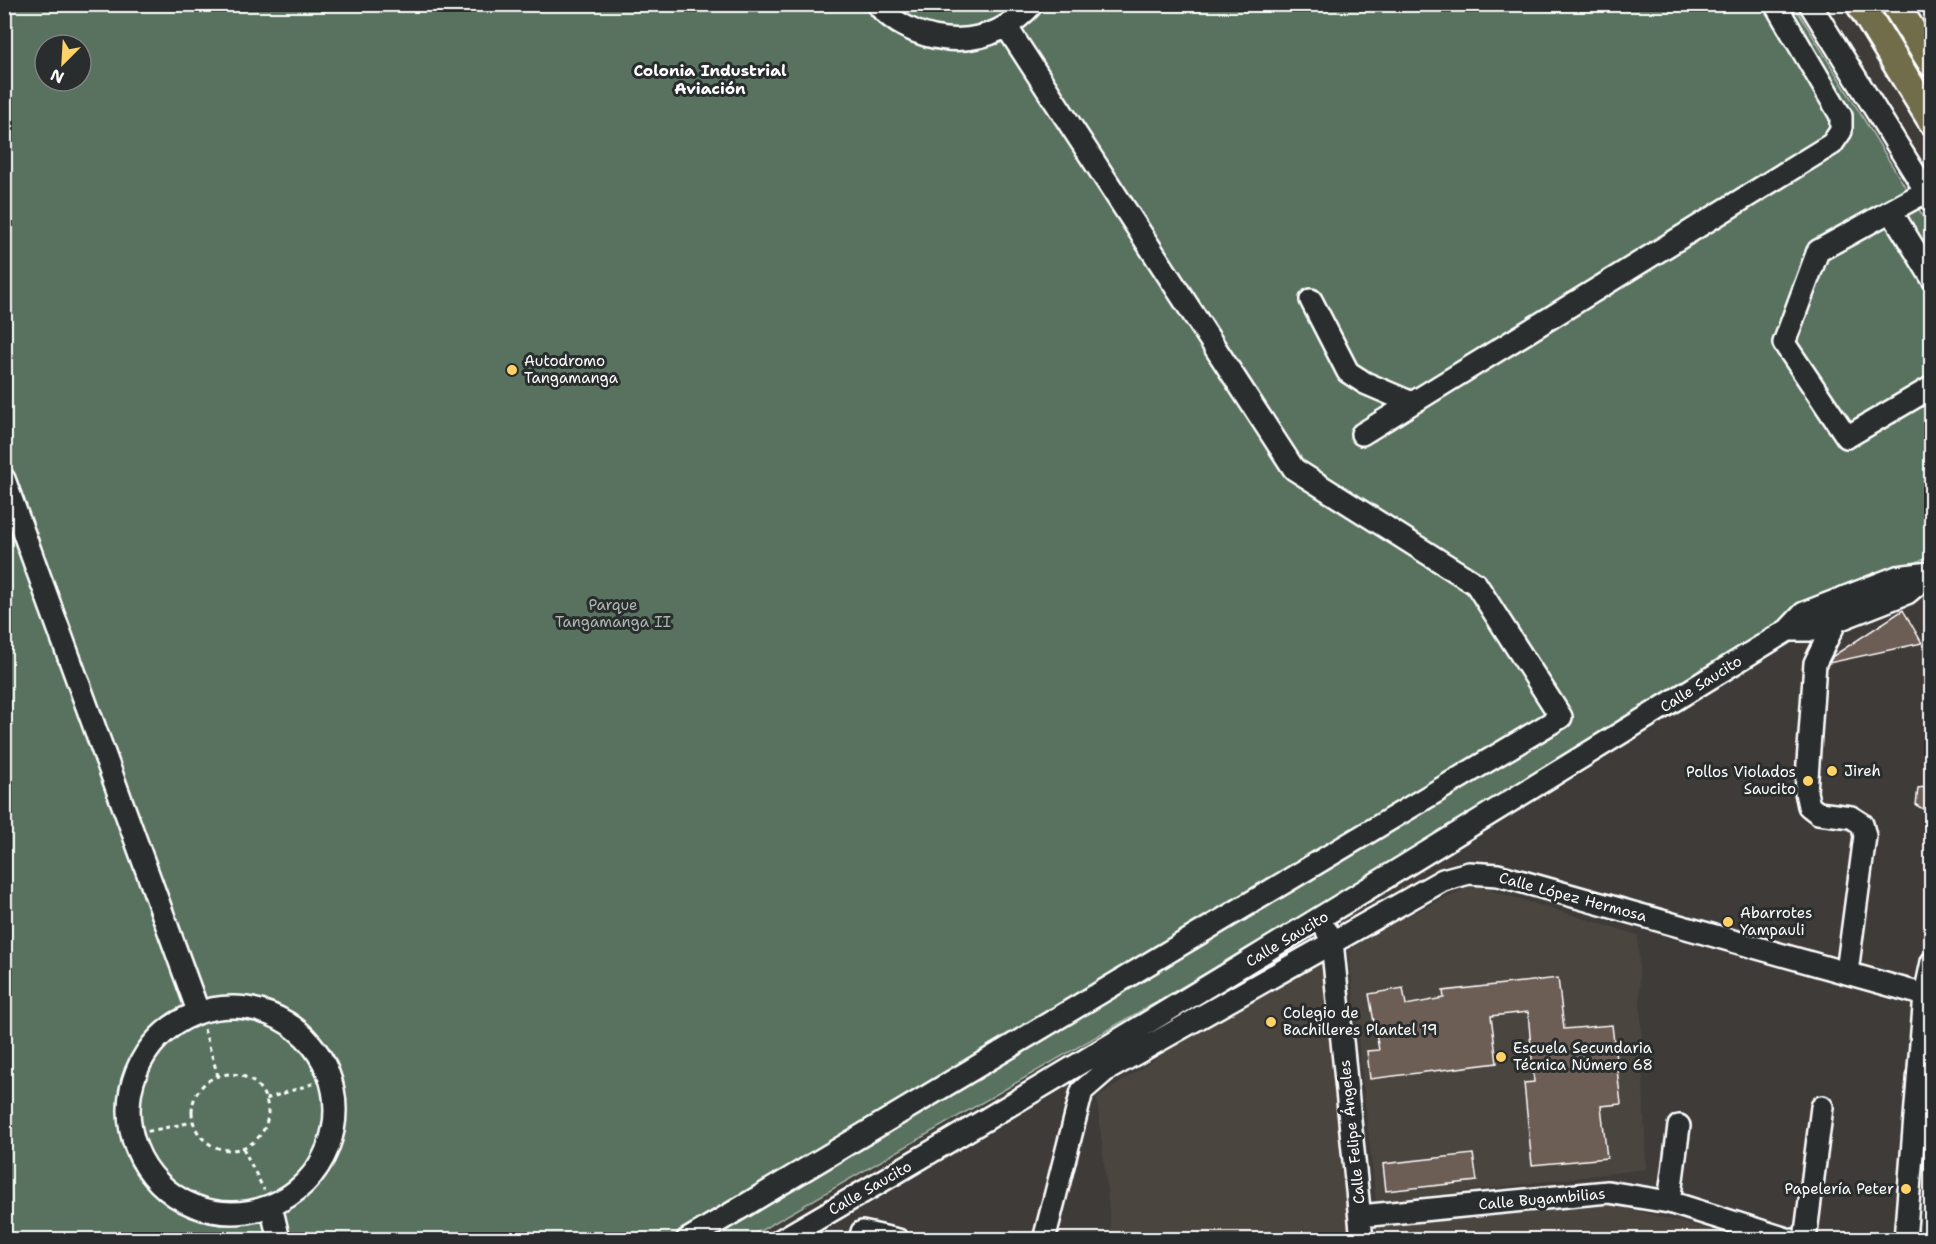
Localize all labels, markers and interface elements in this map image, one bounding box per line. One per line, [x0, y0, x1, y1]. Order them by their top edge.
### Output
north arrow [33, 33, 93, 93]
district label: Colonia Industrial Aviación [633, 60, 787, 99]
text: N [47, 64, 67, 88]
place label: Autodromo Tangamanga [524, 351, 619, 388]
marker: Autodromo Tangamanga [505, 363, 519, 377]
park label: Parque Tangamanga II [555, 595, 671, 632]
street label: Calle Saucito [1656, 651, 1746, 717]
place label: Jireh [1844, 761, 1881, 781]
place label: Pollos Violados Saucito [1686, 762, 1796, 799]
marker: Jireh [1825, 764, 1839, 778]
marker: Pollos Violados Saucito [1801, 774, 1815, 788]
street label: Calle López Hermosa [1497, 868, 1650, 927]
place label: Abarrotes Yampauli [1740, 903, 1813, 940]
street label: Calle Saucito [1242, 906, 1332, 972]
marker: Abarrotes Yampauli [1721, 915, 1735, 929]
place label: Colegio de Bachilleres Plantel 19 [1283, 1003, 1438, 1040]
marker: Colegio de Bachilleres Plantel 19 [1264, 1015, 1278, 1029]
place label: Escuela Secundaria Técnica Número 68 [1513, 1038, 1653, 1075]
marker: Escuela Secundaria Técnica Número 68 [1494, 1050, 1508, 1064]
street label: Calle Felipe Ángeles [1333, 1059, 1370, 1205]
street label: Calle Saucito [825, 1156, 915, 1220]
place label: Papelería Peter [1785, 1179, 1894, 1199]
marker: Papelería Peter [1899, 1182, 1913, 1196]
street label: Calle Bugambilias [1478, 1183, 1606, 1215]

